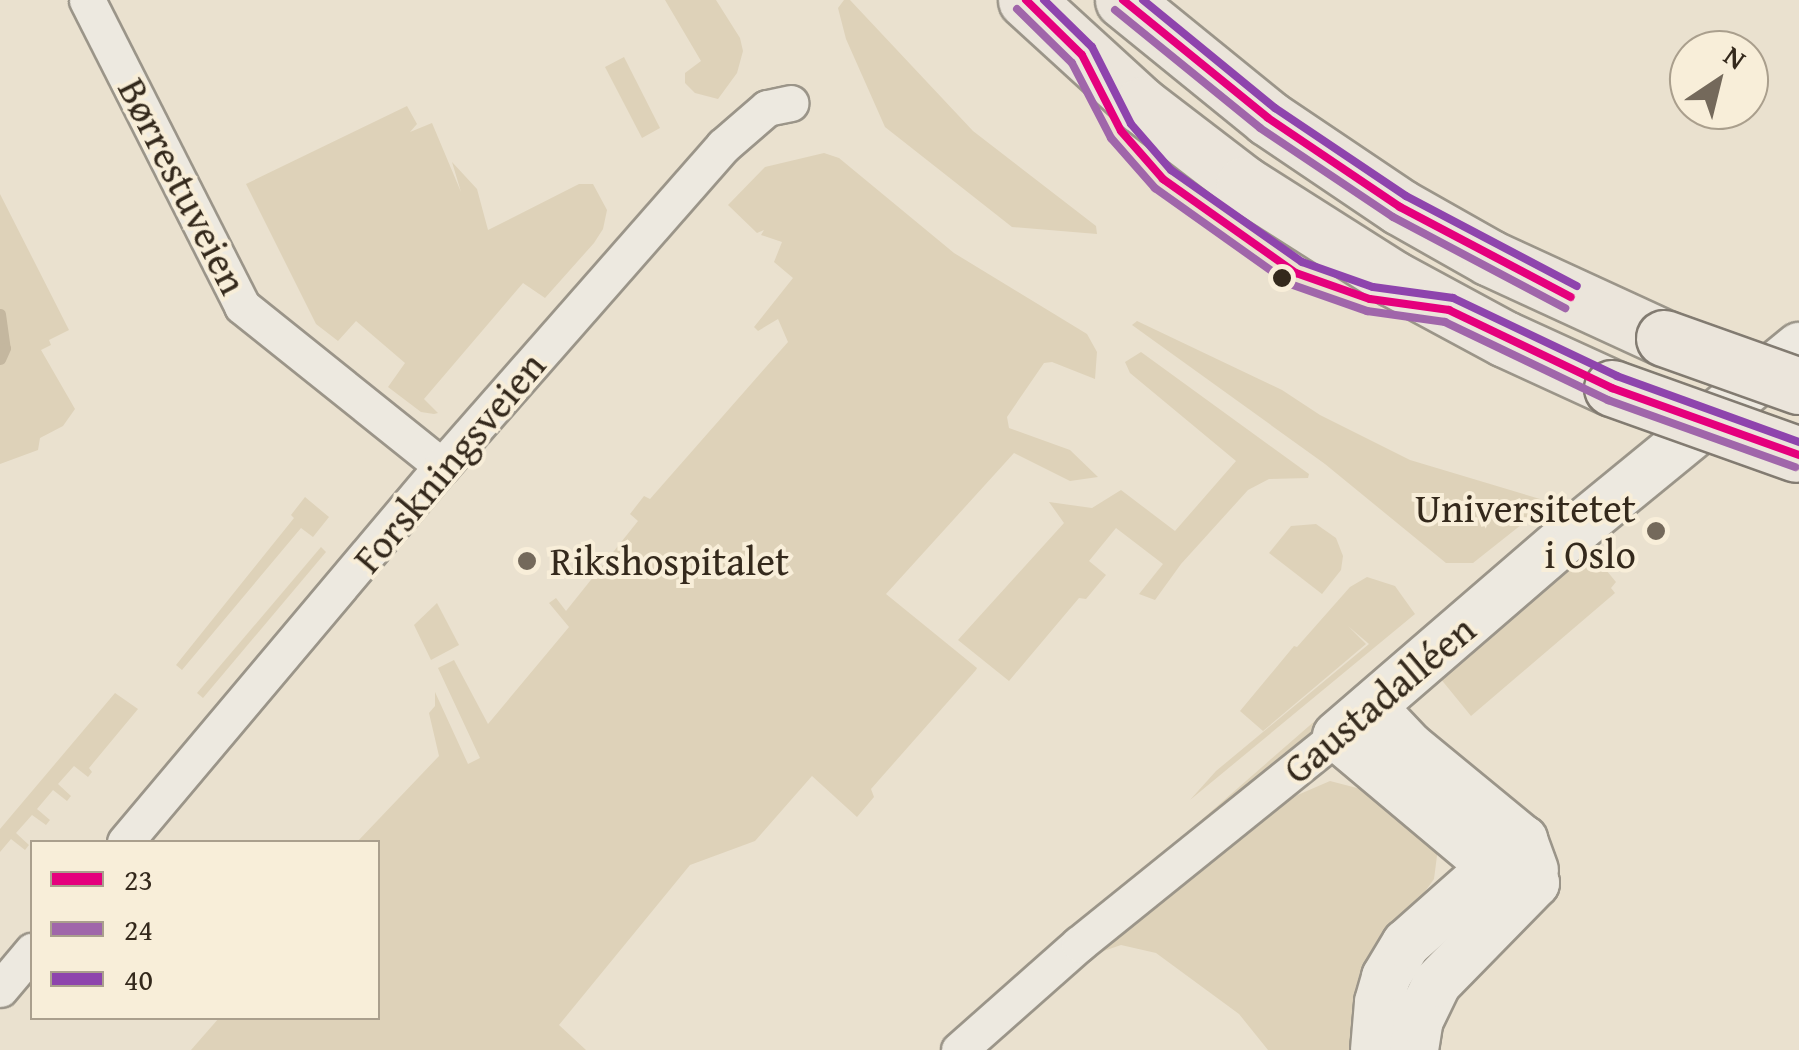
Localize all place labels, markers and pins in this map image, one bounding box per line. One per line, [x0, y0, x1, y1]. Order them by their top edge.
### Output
unlabelled marker [1272, 268, 1292, 288]
place label: Universitetet i Oslo [1415, 484, 1636, 578]
marker: Universitetet i Oslo [1645, 520, 1667, 542]
place label: Rikshospitalet [550, 537, 789, 585]
marker: Rikshospitalet [514, 548, 540, 574]

